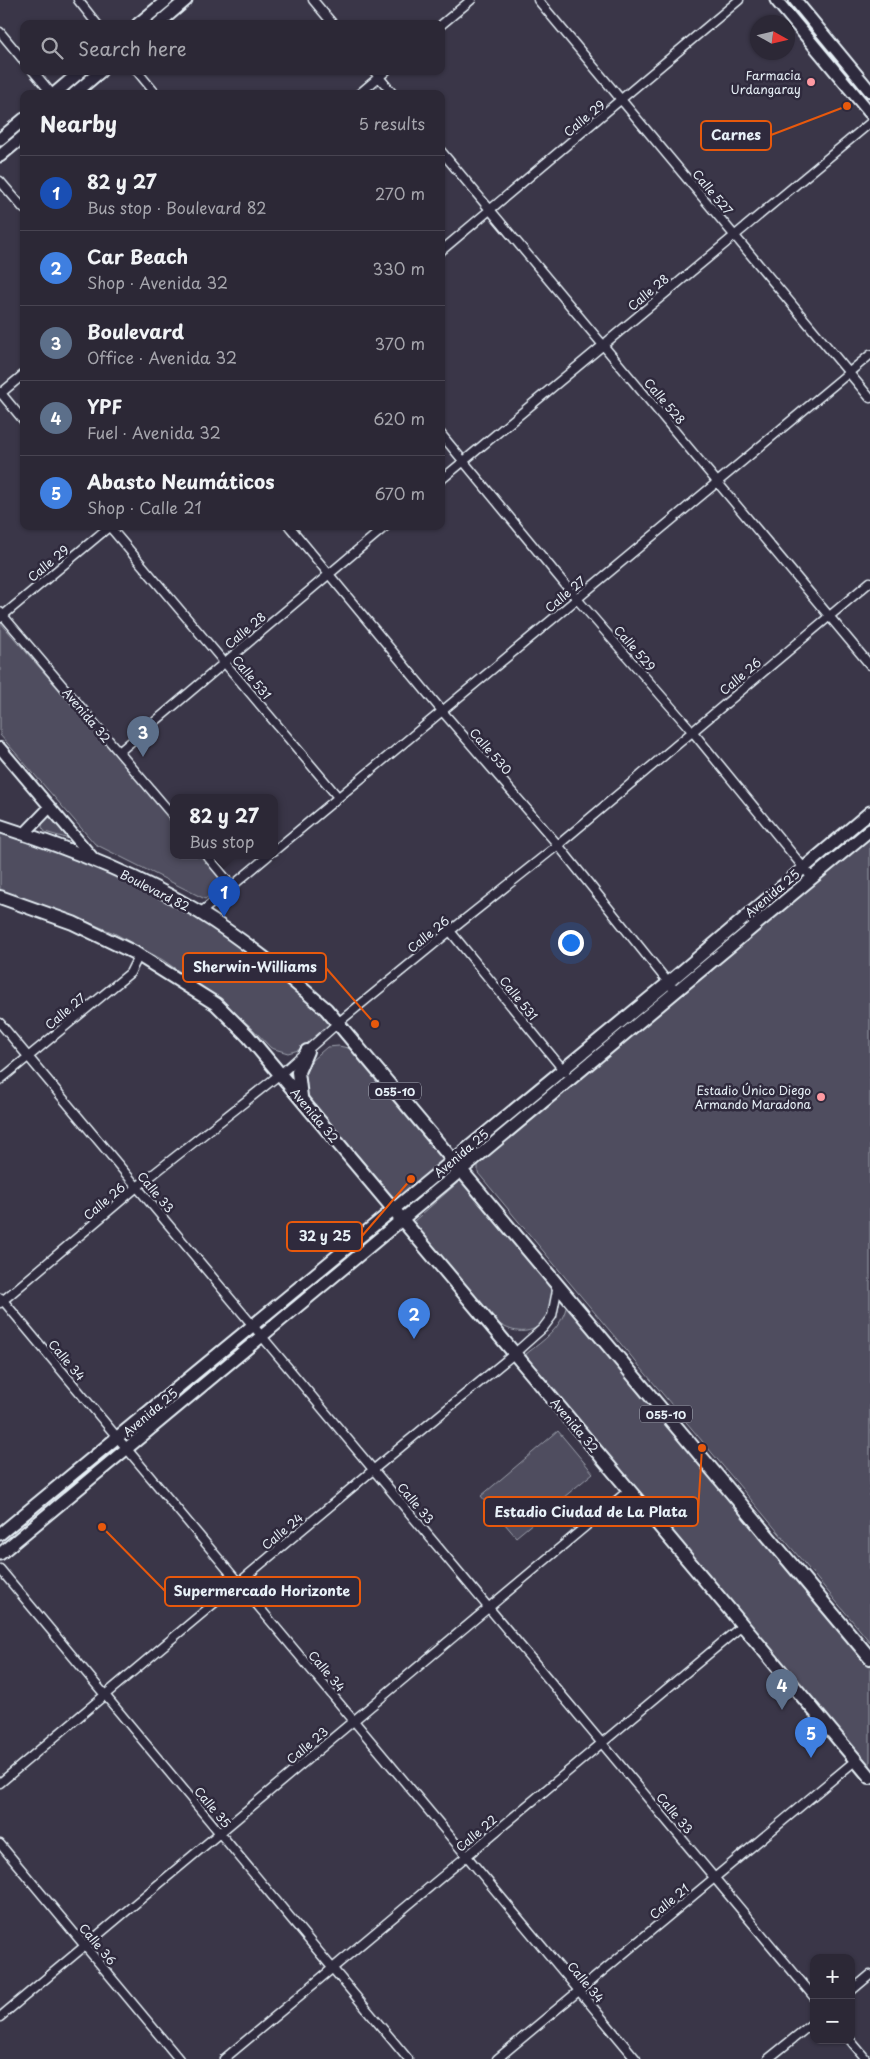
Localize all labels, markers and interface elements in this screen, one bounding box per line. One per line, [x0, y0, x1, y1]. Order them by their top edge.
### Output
north arrow [750, 15, 795, 60]
search box [20, 20, 445, 75]
icon: search [38, 34, 66, 62]
text: Search here [78, 34, 187, 62]
place label: Farmacia Urdangaray [731, 66, 802, 98]
marker: Farmacia Urdangaray [805, 76, 817, 88]
street label: Calle 29 [559, 95, 609, 141]
text: Nearby [40, 107, 117, 139]
text: 5 results [358, 111, 425, 135]
callout: Carnes [701, 121, 771, 150]
text: Carnes [711, 124, 761, 145]
street label: Calle 527 [689, 165, 737, 219]
text: 82 y 27 [87, 167, 157, 195]
text: 1 [52, 181, 60, 205]
text: 270 m [375, 181, 425, 205]
text: Bus stop · Boulevard 82 [87, 195, 267, 219]
text: Car Beach [87, 242, 188, 270]
text: 2 [50, 256, 62, 280]
text: 330 m [372, 256, 425, 280]
street label: Calle 28 [623, 269, 673, 315]
text: Shop · Avenida 32 [87, 270, 228, 294]
text: Boulevard [87, 317, 184, 345]
text: 3 [51, 331, 61, 355]
text: 370 m [375, 331, 425, 355]
text: Office · Avenida 32 [87, 345, 237, 369]
street label: Calle 528 [640, 374, 690, 428]
text: YPF [87, 392, 122, 420]
text: 4 [51, 406, 61, 430]
text: 620 m [373, 406, 425, 430]
text: Fuel · Avenida 32 [87, 420, 221, 444]
text: Abasto Neumáticos [87, 467, 275, 495]
text: 5 [51, 481, 61, 505]
text: 670 m [375, 481, 425, 505]
text: Shop · Calle 21 [87, 495, 202, 519]
street label: Calle 29 [23, 540, 73, 586]
street label: Calle 27 [541, 572, 589, 616]
street label: Calle 28 [220, 607, 270, 653]
street label: Calle 529 [610, 621, 660, 675]
street label: Calle 531 [228, 651, 276, 703]
street label: Calle 26 [715, 653, 765, 699]
street label: Avenida 32 [59, 684, 115, 746]
pin: 3 [127, 716, 159, 757]
street label: Calle 530 [466, 724, 516, 778]
popup [170, 794, 278, 859]
text: 82 y 27 [189, 801, 259, 829]
text: Bus stop [189, 829, 254, 853]
street label: Boulevard 82 [117, 865, 193, 915]
street label: Avenida 25 [741, 865, 803, 921]
pin: 1 [208, 876, 240, 917]
street label: Calle 26 [403, 911, 453, 957]
your location [558, 930, 584, 956]
callout: Sherwin-Williams [183, 953, 326, 982]
text: Sherwin-Williams [193, 956, 317, 977]
street label: Calle 531 [496, 972, 542, 1024]
street label: Calle 27 [41, 989, 89, 1033]
place label: Estadio Único Diego Armando Maradona [695, 1081, 812, 1113]
road number: 055-10 [369, 1082, 421, 1100]
street label: Avenida 32 [287, 1084, 343, 1146]
marker: Estadio Único Diego Armando Maradona [815, 1091, 827, 1103]
street label: Avenida 25 [430, 1125, 492, 1181]
street label: Calle 33 [133, 1168, 179, 1216]
street label: Calle 26 [79, 1178, 129, 1224]
callout: 32 y 25 [287, 1222, 362, 1251]
text: 32 y 25 [299, 1225, 351, 1246]
pin: 2 [398, 1298, 430, 1339]
street label: Calle 34 [44, 1335, 90, 1385]
street label: Avenida 25 [119, 1384, 181, 1440]
street label: Avenida 32 [547, 1394, 603, 1456]
road number: 055-10 [640, 1406, 692, 1422]
street label: Calle 33 [393, 1479, 439, 1527]
callout: Estadio Ciudad de La Plata [484, 1497, 698, 1526]
text: Estadio Ciudad de La Plata [494, 1501, 688, 1522]
street label: Calle 24 [257, 1508, 307, 1554]
callout: Supermercado Horizonte [165, 1577, 360, 1606]
text: Supermercado Horizonte [174, 1580, 351, 1601]
street label: Calle 34 [304, 1646, 350, 1696]
pin: 4 [766, 1669, 798, 1710]
pin: 5 [795, 1717, 827, 1758]
street label: Calle 23 [282, 1722, 332, 1768]
street label: Calle 35 [190, 1783, 236, 1831]
street label: Calle 33 [652, 1789, 698, 1837]
street label: Calle 22 [451, 1810, 501, 1856]
street label: Calle 21 [645, 1879, 693, 1923]
street label: Calle 36 [75, 1919, 121, 1969]
map controls [810, 1954, 855, 2044]
button: + [810, 1954, 855, 1999]
street label: Calle 34 [563, 1957, 609, 2007]
button: − [810, 1999, 855, 2044]

